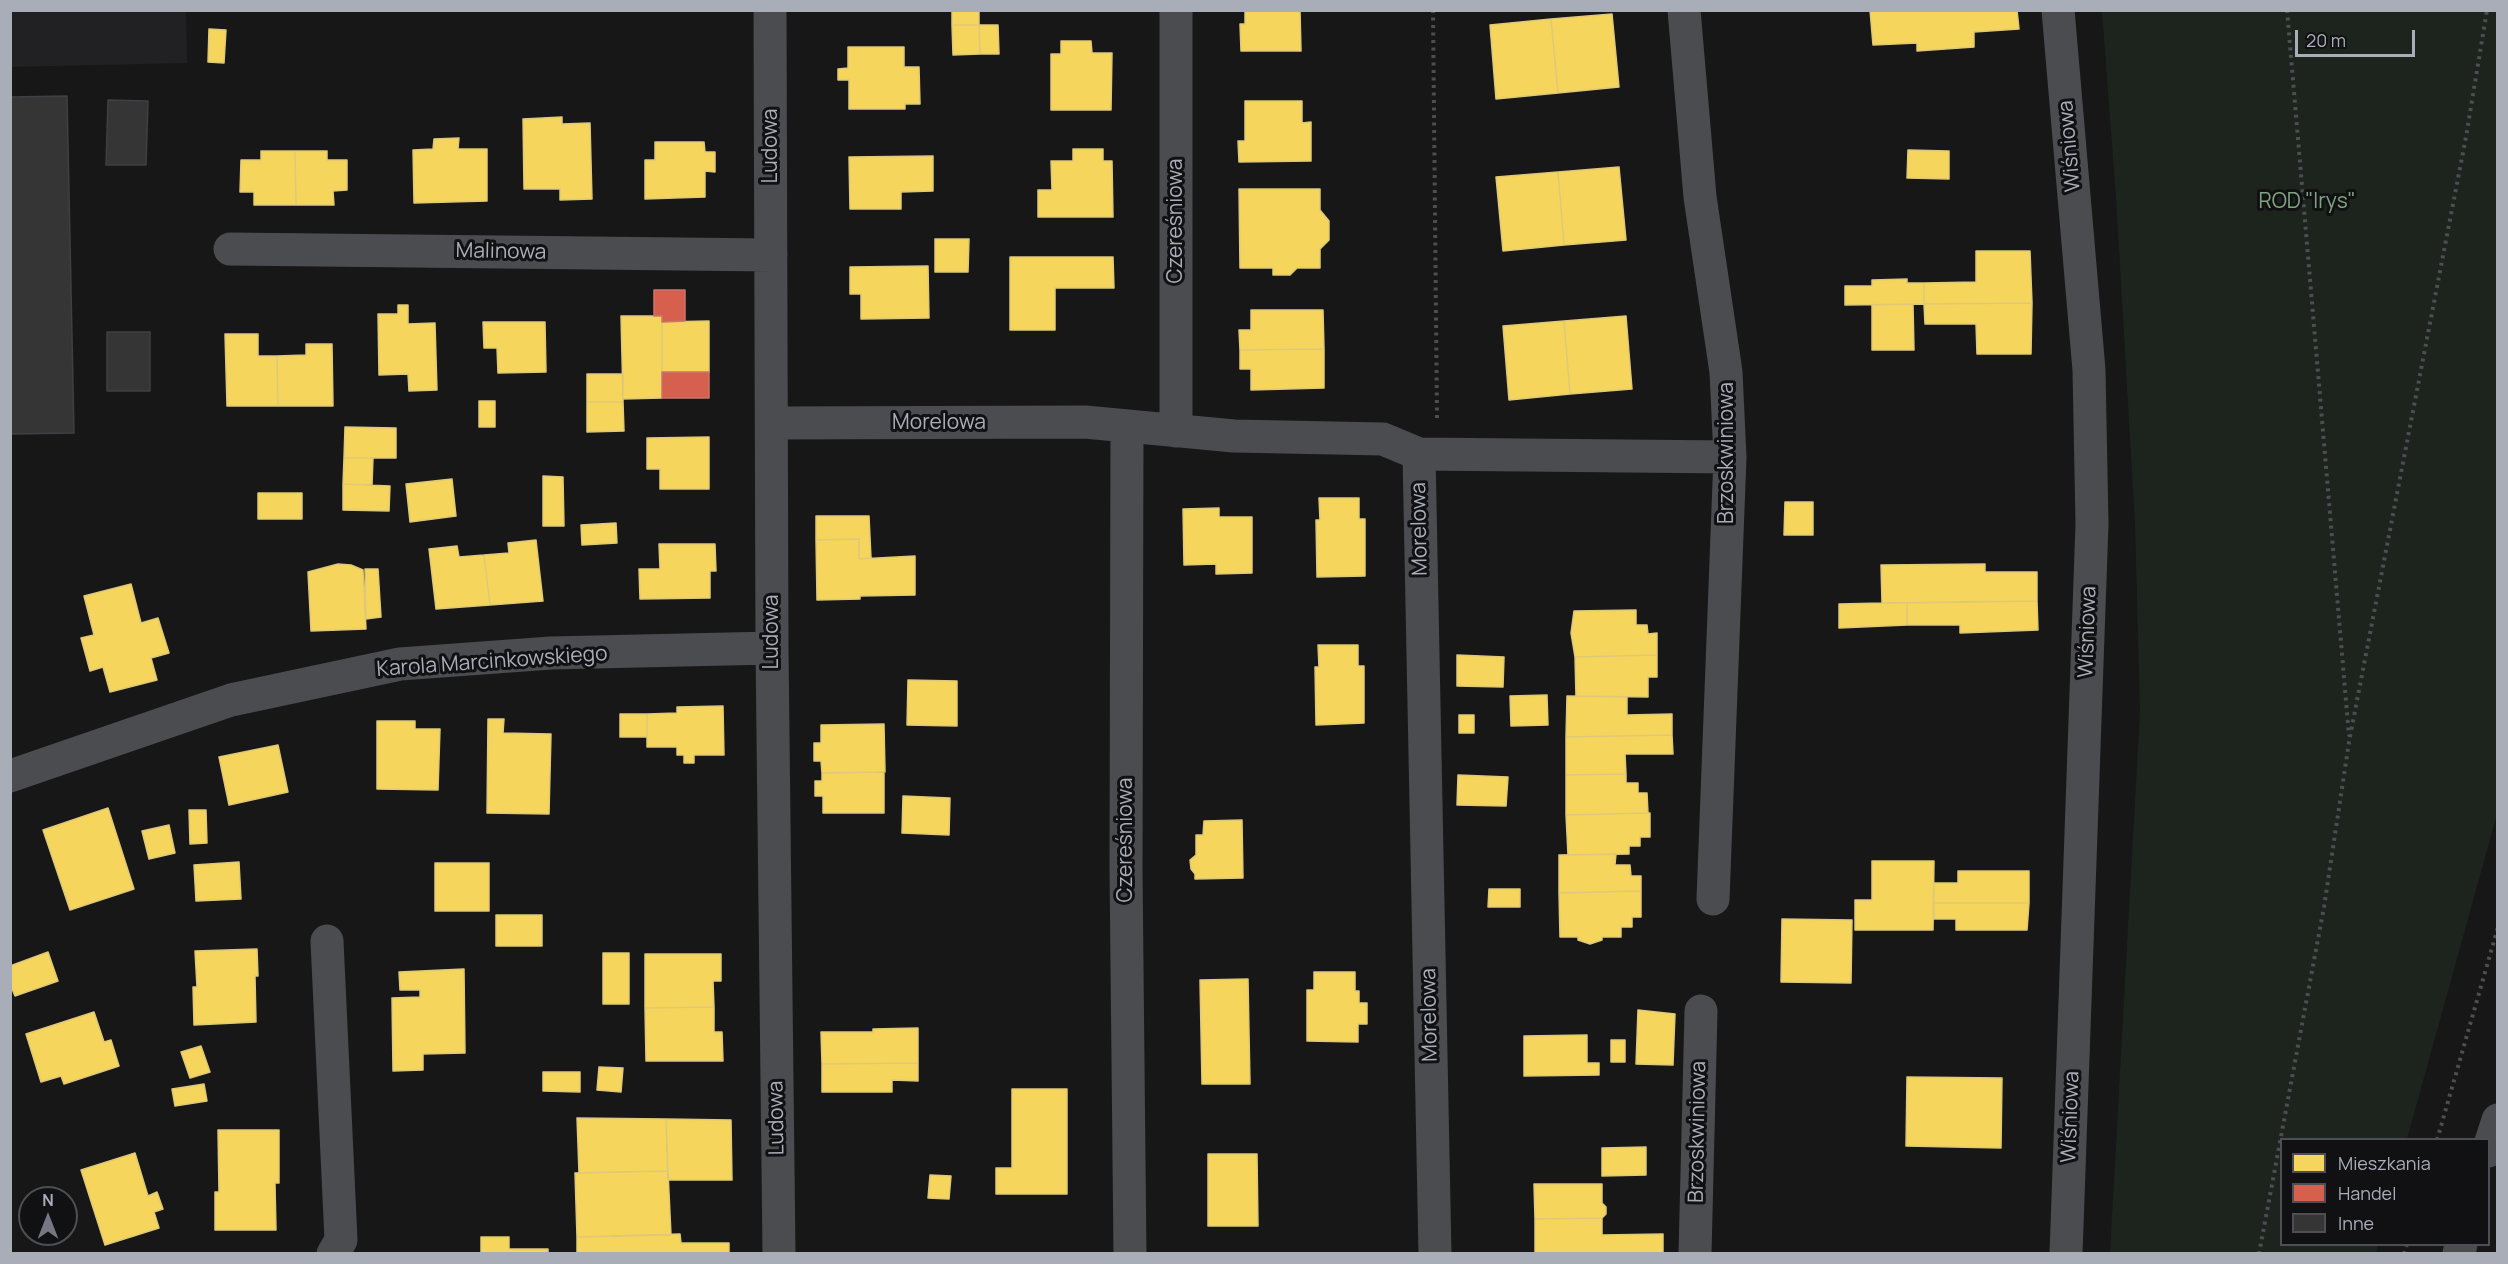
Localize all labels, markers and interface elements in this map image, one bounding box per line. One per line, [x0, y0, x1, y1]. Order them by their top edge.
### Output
scale bar [2298, 18, 2418, 56]
text: 20 m [2306, 28, 2346, 52]
street label: Wiśniowa [2053, 99, 2087, 193]
street label: Ludowa [758, 109, 784, 183]
street label: Czereśniowa [1163, 159, 1189, 283]
park label: ROD "Irys" [2258, 189, 2356, 215]
street label: Malinowa [455, 239, 547, 265]
street label: Brzoskwiniowa [1714, 382, 1740, 524]
street label: Morelowa [892, 410, 986, 436]
street label: Morelowa [1407, 482, 1433, 576]
street label: Wiśniowa [2074, 586, 2102, 678]
street label: Ludowa [759, 595, 785, 669]
street label: Karola Marcinkowskiego [376, 641, 608, 683]
street label: Czereśniowa [1113, 778, 1139, 902]
street label: Morelowa [1417, 968, 1443, 1062]
street label: Brzoskwiniowa [1684, 1061, 1712, 1203]
street label: Wiśniowa [2057, 1071, 2085, 1163]
street label: Ludowa [764, 1080, 790, 1156]
legend [2280, 1138, 2490, 1246]
text: Mieszkania [2338, 1151, 2431, 1175]
text: Handel [2338, 1181, 2396, 1205]
north arrow [18, 1186, 78, 1246]
text: N [42, 1189, 54, 1211]
text: Inne [2338, 1211, 2374, 1235]

